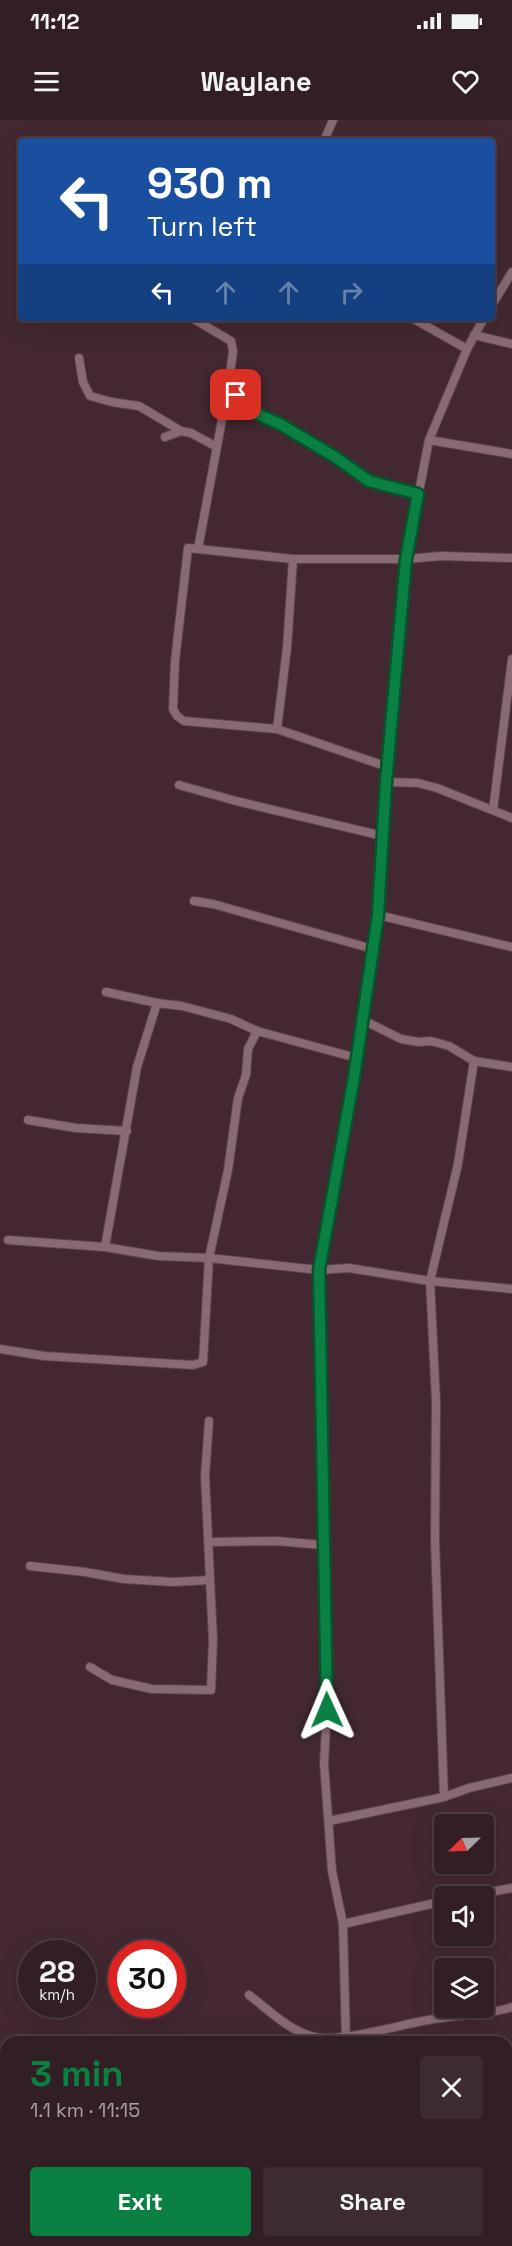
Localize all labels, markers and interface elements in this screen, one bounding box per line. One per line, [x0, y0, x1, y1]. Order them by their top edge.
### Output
text: 11:12 [30, 7, 79, 35]
text: Waylane [201, 64, 311, 99]
icon: menu [30, 65, 63, 98]
icon: heart [449, 65, 482, 98]
text: 930 m [147, 157, 272, 210]
icon: left [48, 162, 126, 240]
text: Turn left [147, 209, 257, 244]
icon: left [146, 276, 179, 309]
icon: ahead [209, 276, 242, 309]
icon: ahead [272, 276, 305, 309]
icon: right [335, 276, 368, 309]
pin [210, 369, 261, 420]
icon: arrive [219, 378, 252, 411]
position arrow [295, 1678, 359, 1742]
north arrow [434, 1814, 494, 1874]
map controls [434, 1814, 494, 2018]
button: sound [434, 1886, 494, 1946]
speed limit sign: 30 [108, 1940, 186, 2018]
text: 28 [39, 1952, 75, 1991]
button: layers [434, 1958, 494, 2018]
text: km/h [39, 1985, 75, 2004]
text: 3 min [30, 2051, 124, 2097]
button: close [420, 2056, 483, 2119]
text: 1.1 km · 11:15 [30, 2097, 140, 2123]
button: Exit [30, 2167, 251, 2236]
button: Share [263, 2167, 483, 2236]

